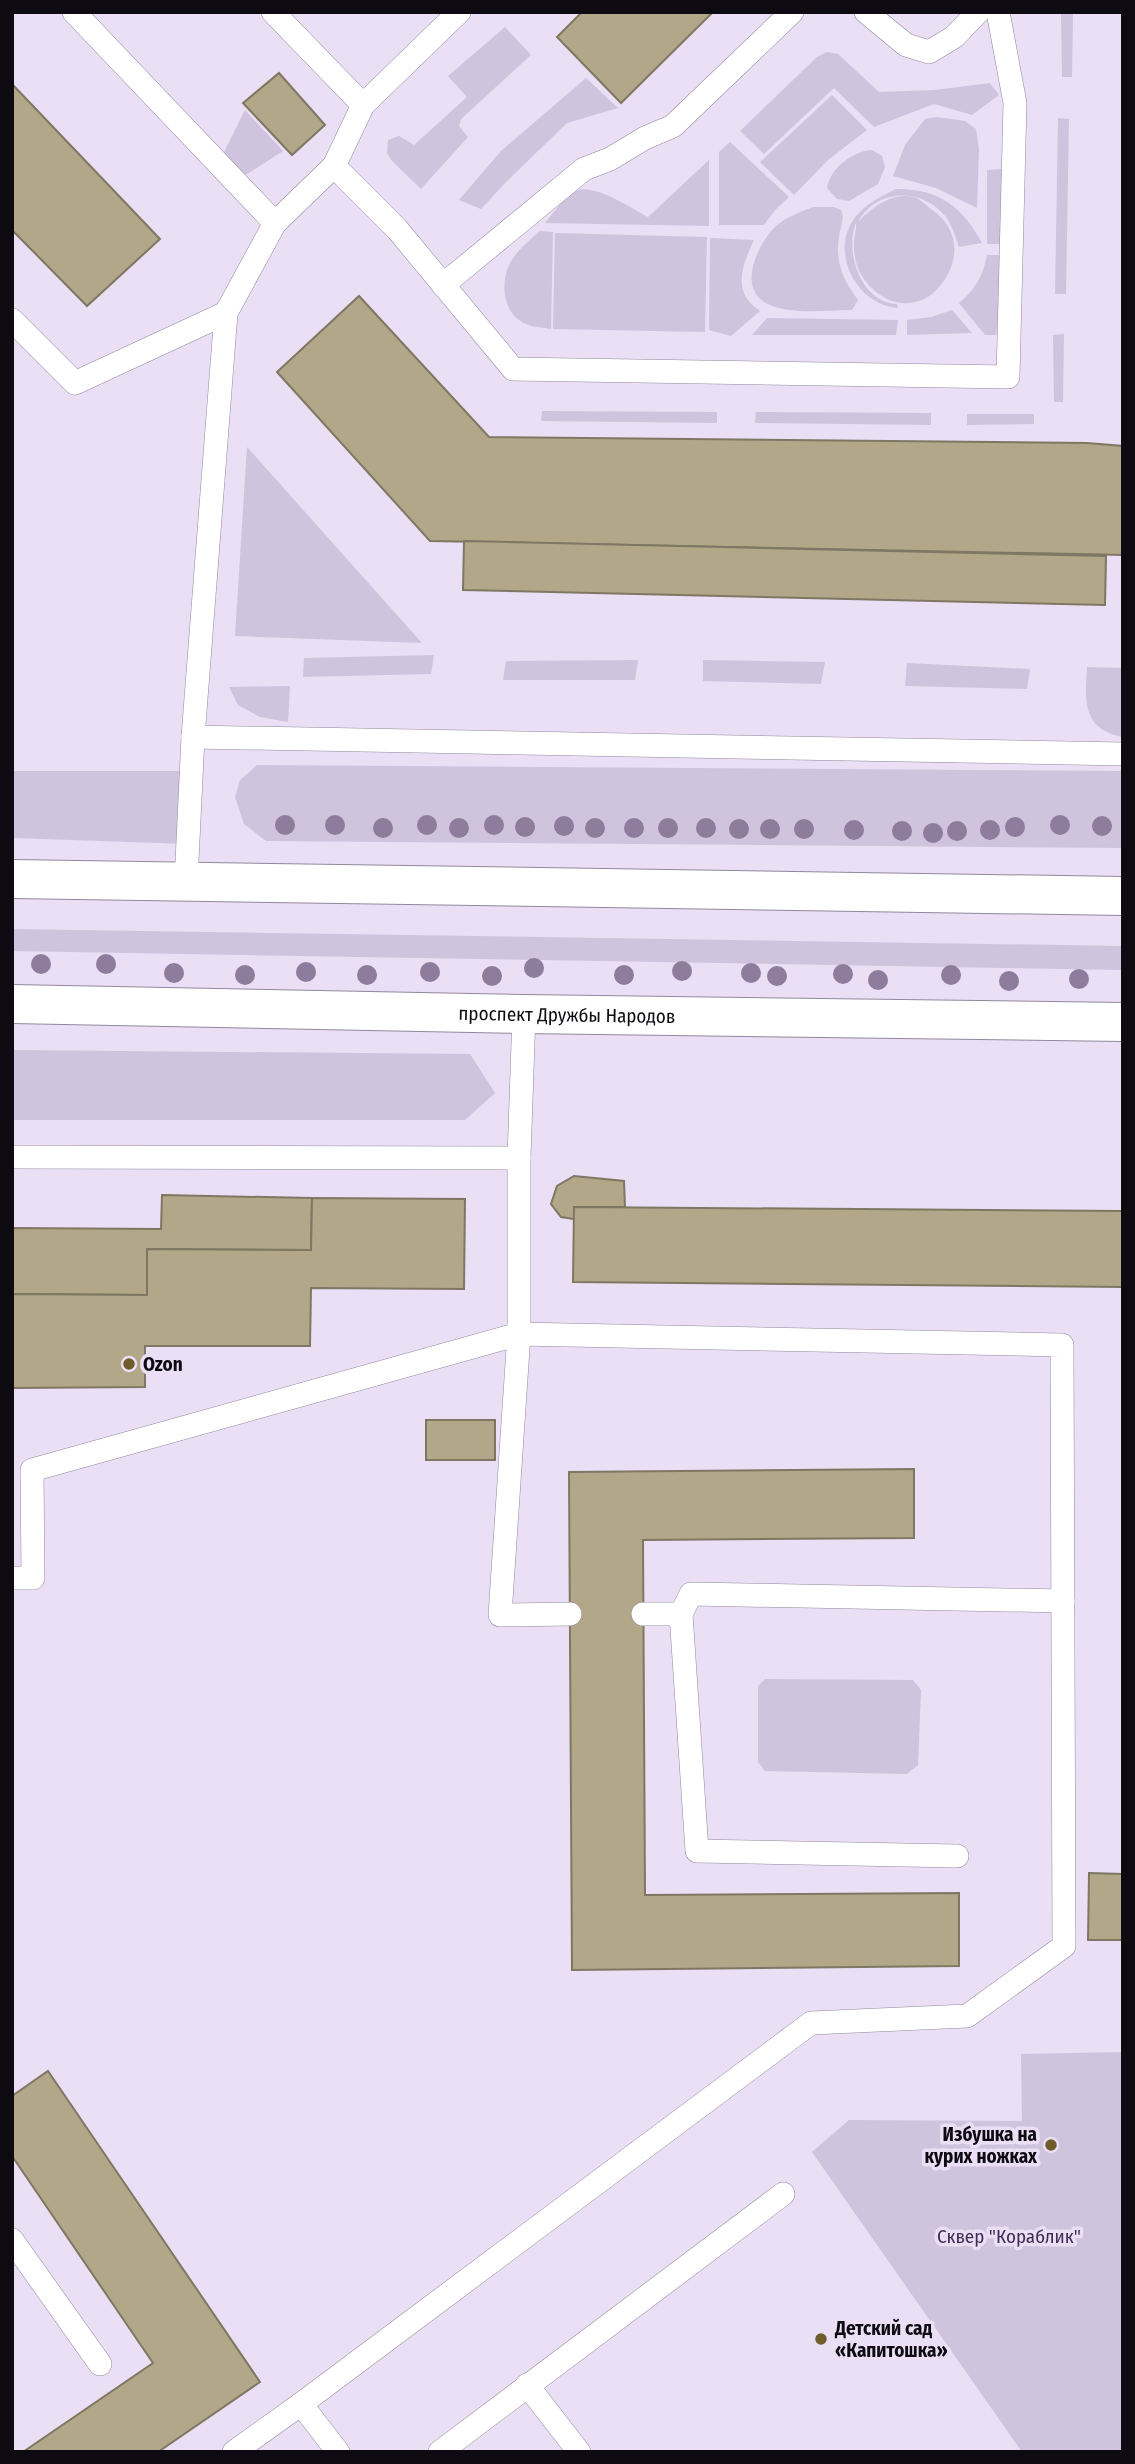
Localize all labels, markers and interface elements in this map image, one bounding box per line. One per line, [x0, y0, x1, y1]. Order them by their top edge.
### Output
street label: проспект Дружбы Народов [458, 1001, 676, 1028]
place label: Ozon [143, 1353, 183, 1376]
marker: Ozon [121, 1356, 137, 1372]
place label: Избушка на курих ножках [925, 2123, 1038, 2168]
marker: Избушка на курих ножках [1043, 2137, 1059, 2153]
park label: Сквер "Кораблик" [937, 2225, 1081, 2248]
place label: Детский сад «Капитошка» [834, 2317, 948, 2362]
marker: Детский сад «Капитошка» [813, 2331, 829, 2347]

